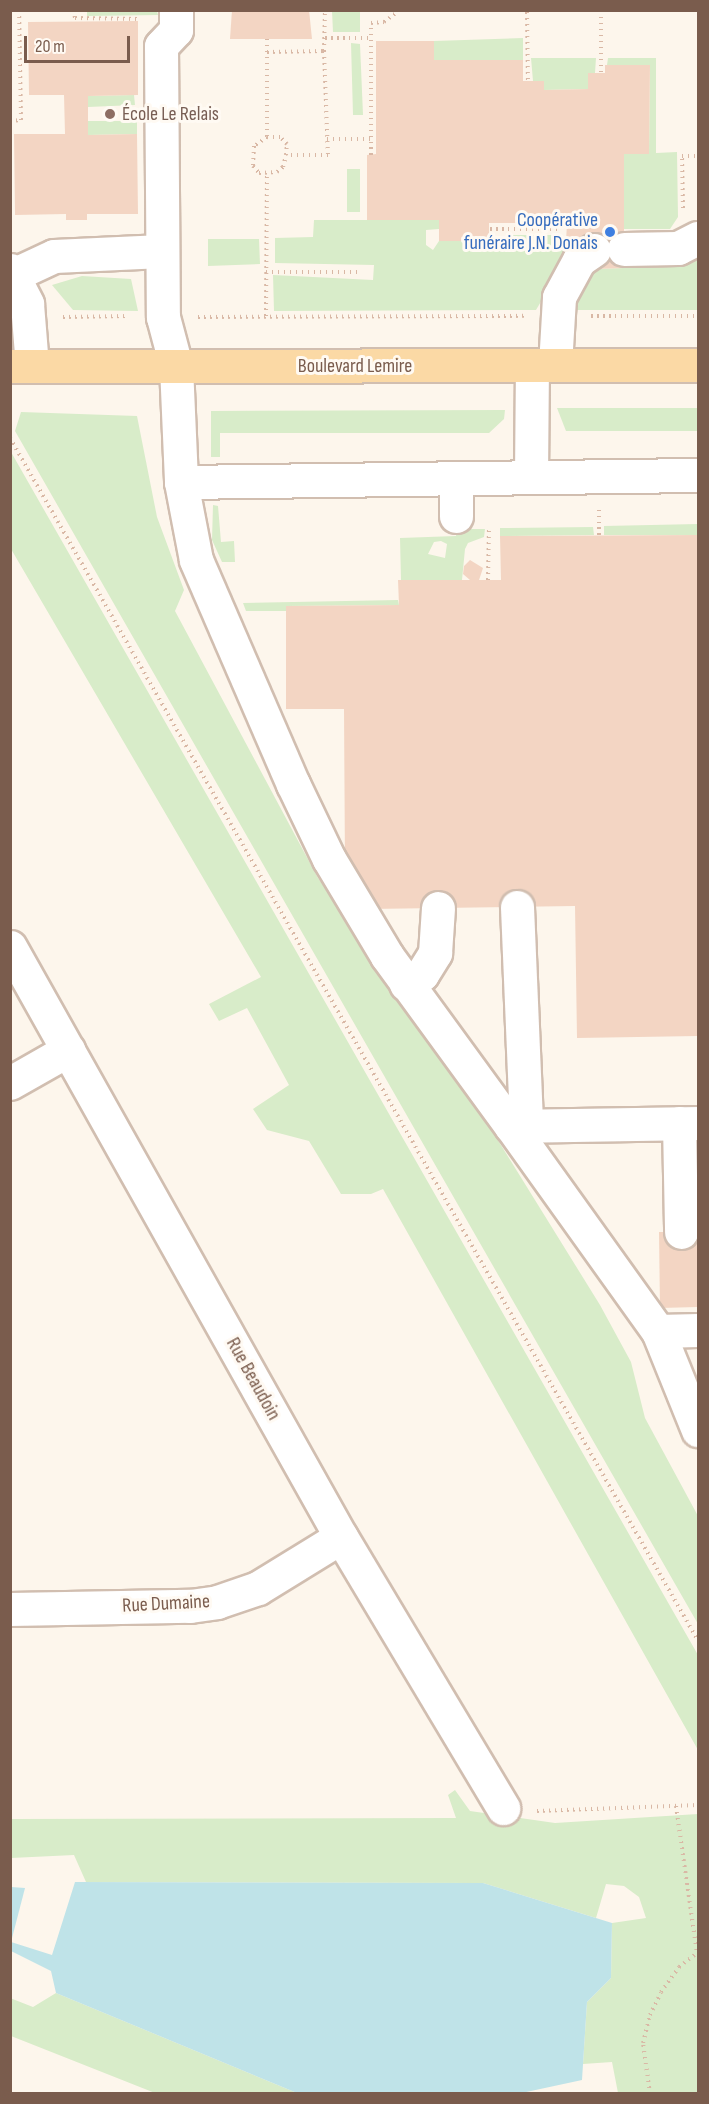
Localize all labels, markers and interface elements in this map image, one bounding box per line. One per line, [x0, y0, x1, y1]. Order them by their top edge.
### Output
scale bar [27, 24, 134, 62]
text: 20 m [35, 36, 65, 57]
place label: École Le Relais [122, 102, 219, 126]
marker: École Le Relais [103, 107, 117, 121]
place label: Coopérative funéraire J.N. Donais [464, 208, 598, 255]
marker: Coopérative funéraire J.N. Donais [603, 225, 617, 239]
street label: Boulevard Lemire [298, 354, 412, 378]
street label: Rue Beaudoin [221, 1334, 285, 1424]
street label: Rue Dumaine [121, 1590, 211, 1618]

